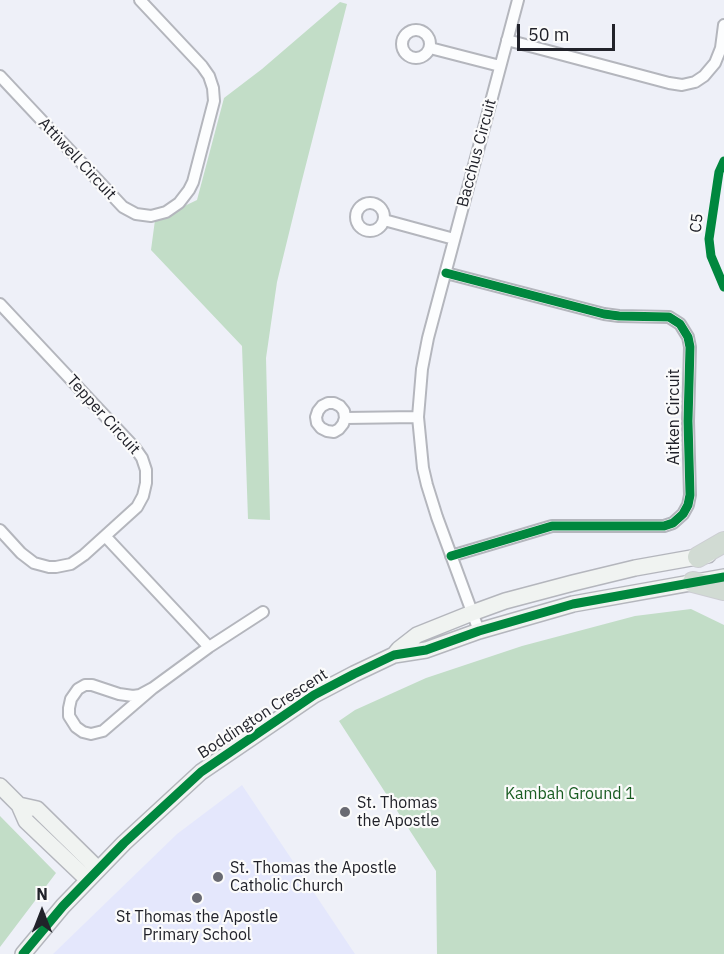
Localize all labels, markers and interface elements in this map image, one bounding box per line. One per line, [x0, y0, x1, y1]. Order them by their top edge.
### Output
scale bar [520, 12, 618, 50]
text: 50 m [528, 23, 570, 46]
street label: Bacchus Circuit [453, 97, 501, 209]
street label: Attiwell Circuit [34, 114, 120, 204]
street label: C5 [686, 212, 708, 234]
street label: Aitken Circuit [664, 369, 684, 465]
street label: Tepper Circuit [62, 371, 144, 459]
street label: Boddington Crescent [195, 665, 331, 763]
park label: Kambah Ground 1 [505, 784, 635, 804]
place label: St. Thomas the Apostle [357, 793, 439, 831]
marker: St. Thomas the Apostle [338, 805, 352, 819]
place label: St. Thomas the Apostle Catholic Church [230, 858, 397, 896]
marker: St. Thomas the Apostle Catholic Church [211, 870, 225, 884]
north arrow [12, 882, 72, 942]
text: N [36, 884, 48, 904]
marker: St Thomas the Apostle Primary School [190, 891, 204, 905]
place label: St Thomas the Apostle Primary School [116, 907, 278, 945]

